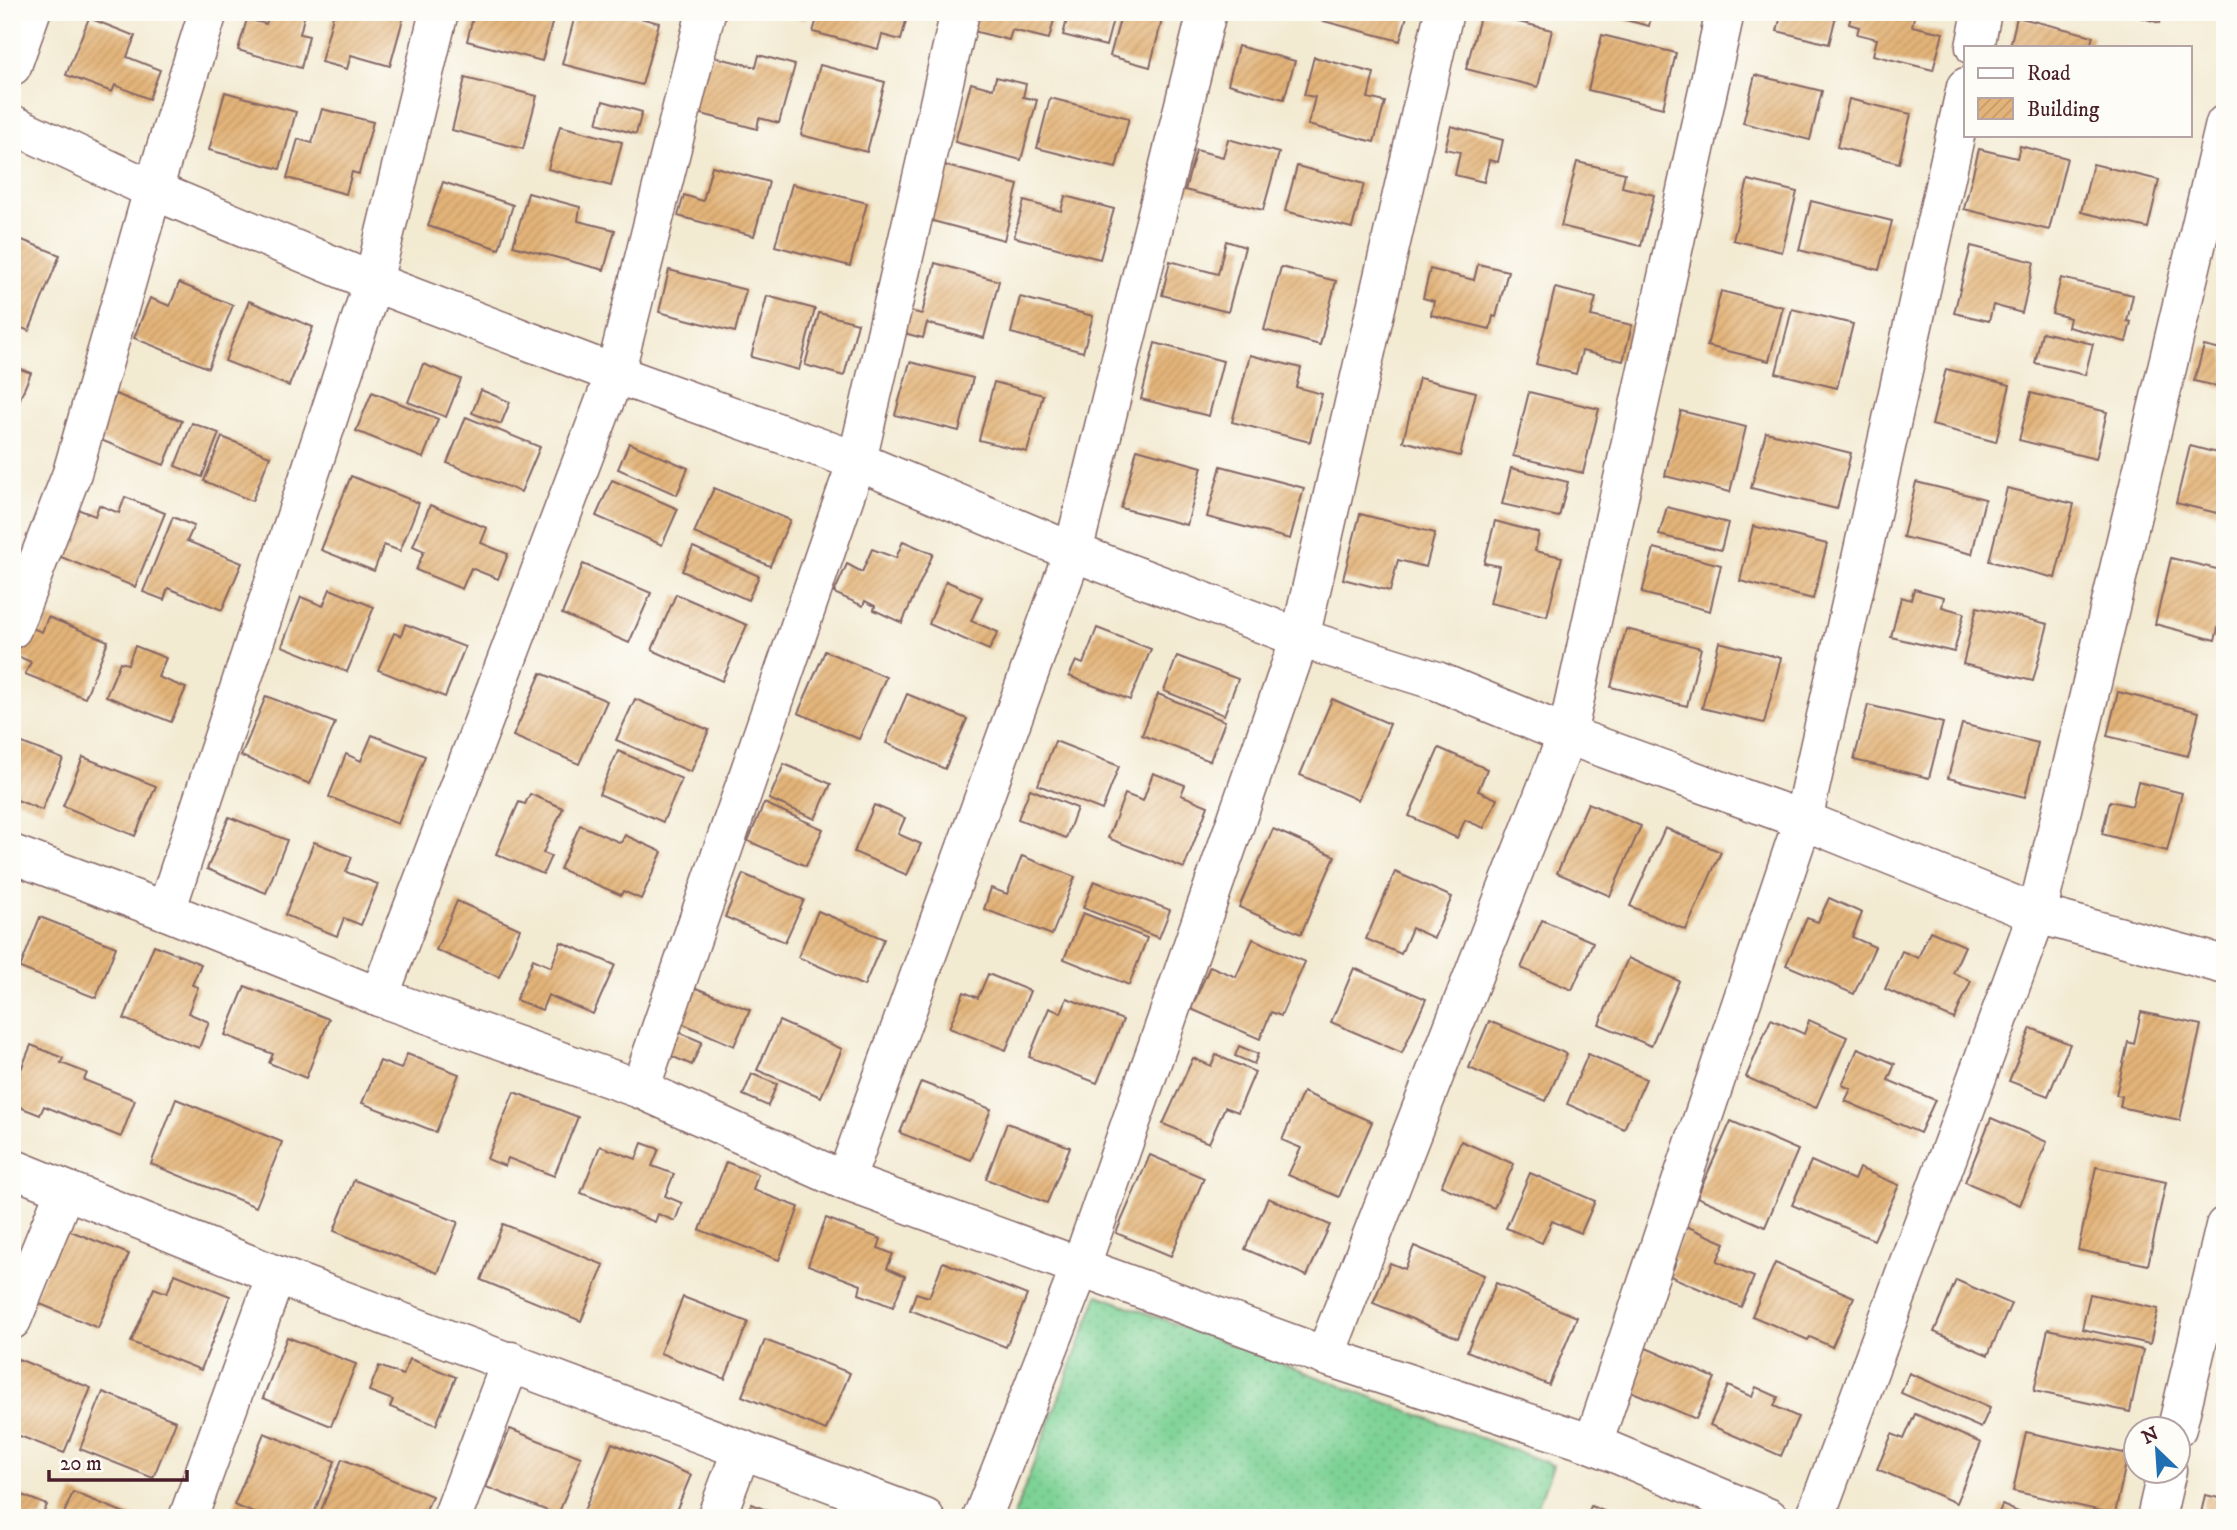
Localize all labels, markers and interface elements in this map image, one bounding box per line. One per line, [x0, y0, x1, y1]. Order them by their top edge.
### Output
legend [1964, 46, 2192, 136]
text: Road [2027, 61, 2071, 87]
text: Building [2027, 97, 2100, 123]
north arrow [2122, 1414, 2192, 1484]
text: N [2139, 1422, 2163, 1450]
scale bar [49, 1439, 187, 1483]
text: 20 m [60, 1451, 102, 1477]

